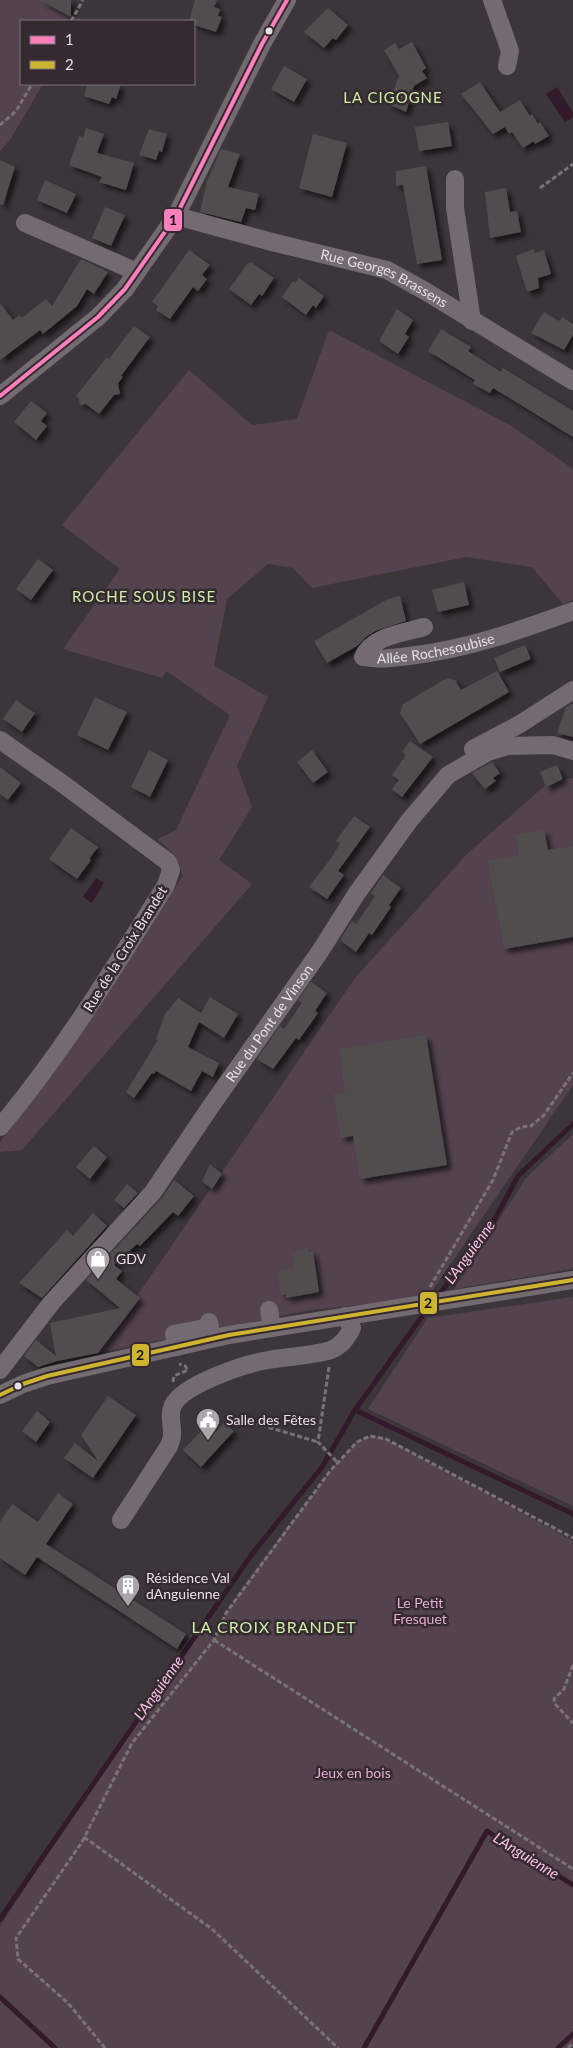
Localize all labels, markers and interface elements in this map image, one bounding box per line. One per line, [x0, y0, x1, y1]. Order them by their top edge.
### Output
legend [20, 20, 195, 85]
unlabelled marker [264, 26, 274, 36]
text: 1 [65, 30, 74, 48]
text: 2 [65, 55, 74, 73]
district label: LA CIGOGNE [343, 88, 443, 106]
line badge: 1 [163, 208, 183, 232]
text: 1 [169, 211, 177, 228]
street label: Rue Georges Brassens [319, 245, 451, 311]
district label: ROCHE SOUS BISE [72, 587, 216, 605]
street label: Allée Rochesoubise [377, 629, 496, 667]
street label: Rue de la Croix Brandet [79, 883, 170, 1015]
street label: Rue du Pont de Vinson [222, 961, 316, 1085]
water label: L'Anguienne [440, 1216, 498, 1287]
shop icon: GDV [85, 1246, 111, 1280]
place label: GDV [116, 1250, 147, 1267]
line badge: 2 [419, 1291, 438, 1315]
text: 2 [424, 1294, 432, 1311]
line badge: 2 [131, 1343, 150, 1367]
text: 2 [136, 1346, 144, 1363]
unlabelled marker [13, 1381, 23, 1391]
public building icon: Salle des Fêtes [195, 1407, 221, 1441]
place label: Salle des Fêtes [226, 1411, 316, 1428]
place label: Résidence Val dAnguienne [146, 1569, 230, 1602]
building icon: Résidence Val dAnguienne [115, 1573, 141, 1607]
park label: Le Petit Fresquet [393, 1594, 447, 1627]
district label: LA CROIX BRANDET [191, 1617, 357, 1636]
water label: L'Anguienne [130, 1652, 187, 1723]
park label: Jeux en bois [315, 1764, 391, 1781]
water label: L'Anguienne [490, 1828, 563, 1882]

